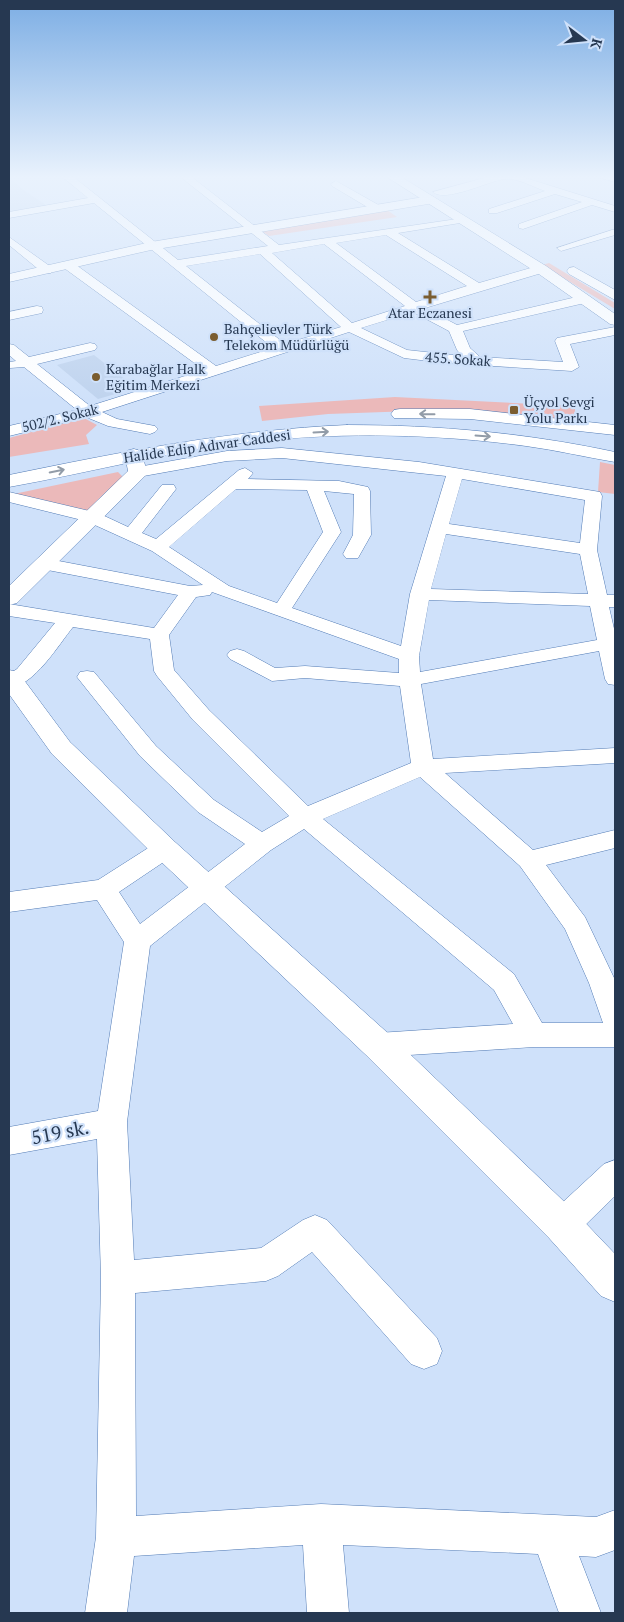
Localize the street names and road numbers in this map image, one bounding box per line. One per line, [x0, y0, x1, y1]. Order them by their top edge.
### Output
street label: 455. Sokak [424, 347, 492, 370]
street label: 502/2. Sokak [20, 399, 101, 436]
street label: Halide Edip Adıvar Caddesi [122, 424, 292, 467]
street label: 519 sk. [29, 1114, 91, 1149]

